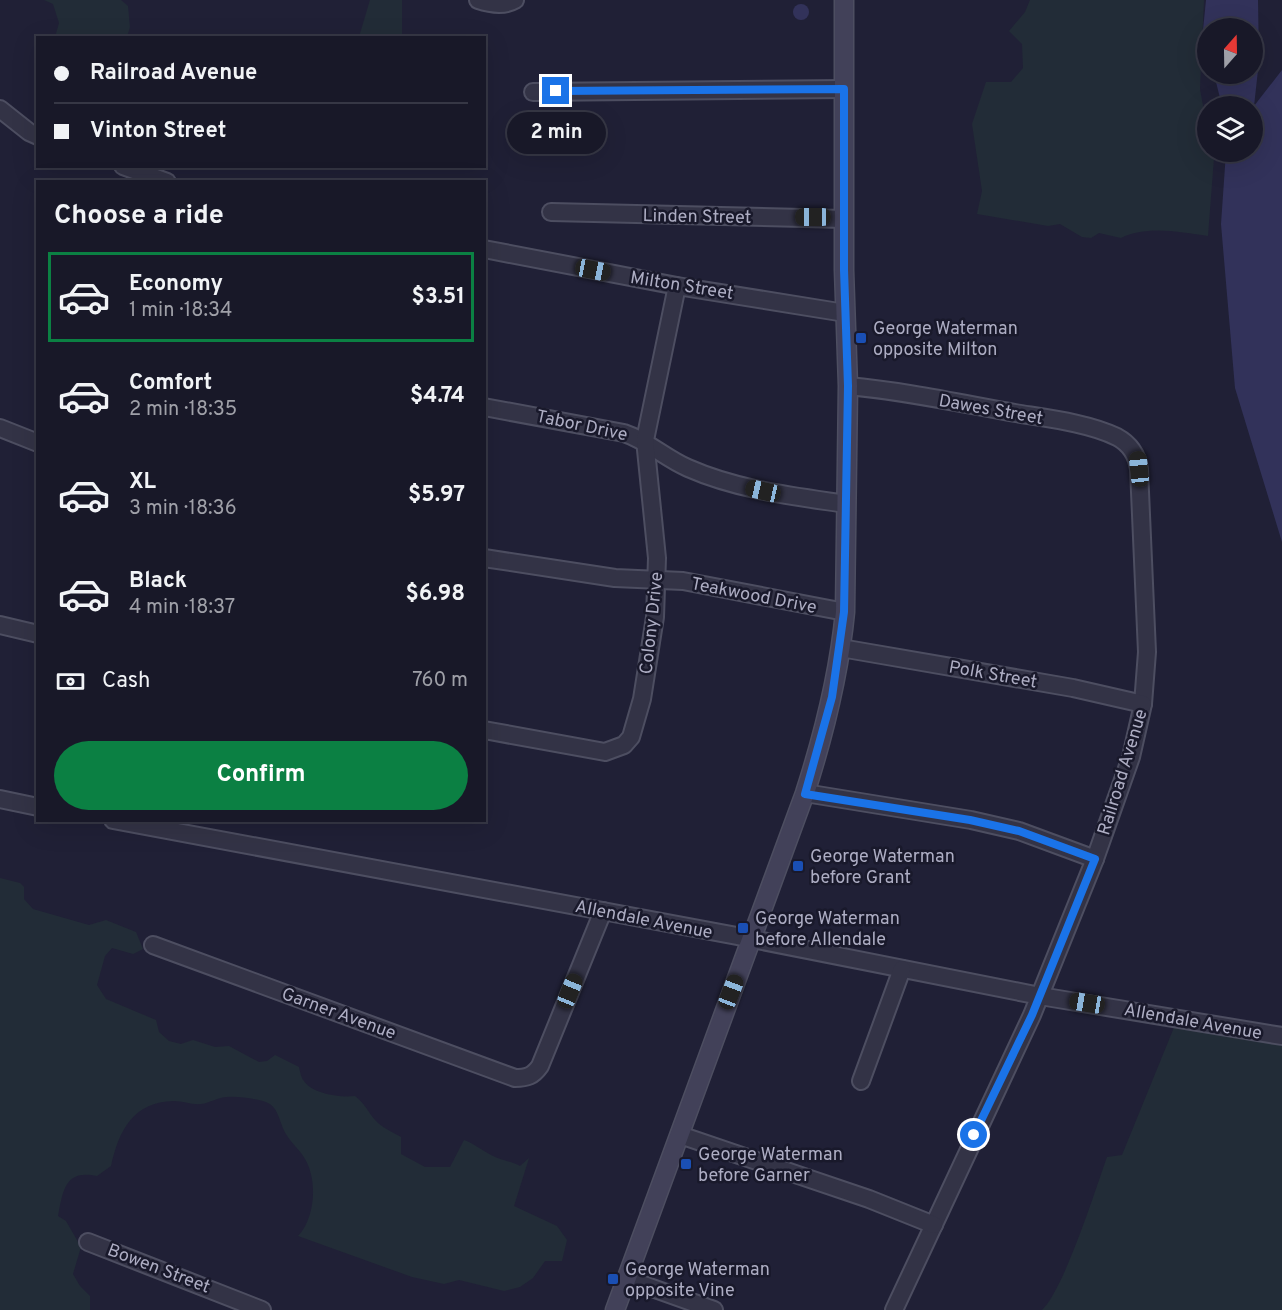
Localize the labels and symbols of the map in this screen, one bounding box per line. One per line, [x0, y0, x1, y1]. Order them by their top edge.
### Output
north arrow [1197, 18, 1263, 84]
route end [542, 77, 569, 104]
callout: 2 min [506, 112, 606, 154]
street label: Linden Street [642, 205, 752, 230]
car [795, 208, 831, 226]
car [574, 258, 612, 282]
street label: Milton Street [628, 267, 735, 306]
place label: George Waterman opposite Milton [873, 318, 1018, 362]
marker: George Waterman opposite Milton [854, 331, 868, 345]
street label: Dawes Street [937, 390, 1045, 431]
street label: Tabor Drive [534, 406, 630, 447]
car [1128, 450, 1150, 488]
car [743, 478, 783, 504]
street label: Colony Drive [636, 571, 669, 676]
street label: Teakwood Drive [689, 573, 819, 620]
street label: Polk Street [947, 656, 1039, 695]
street label: Railroad Avenue [1093, 706, 1154, 838]
place label: George Waterman before Grant [810, 846, 955, 890]
marker: George Waterman before Grant [791, 859, 805, 873]
street label: Allendale Avenue [573, 896, 714, 945]
place label: George Waterman before Allendale [755, 908, 900, 952]
marker: George Waterman before Allendale [736, 921, 750, 935]
car [555, 971, 585, 1011]
car [716, 972, 746, 1012]
street label: Garner Avenue [278, 983, 399, 1046]
car [1068, 991, 1106, 1015]
street label: Allendale Avenue [1122, 999, 1263, 1046]
route start [960, 1121, 987, 1148]
place label: George Waterman before Garner [698, 1144, 843, 1188]
marker: George Waterman before Garner [679, 1157, 693, 1171]
street label: Bowen Street [104, 1239, 213, 1300]
place label: George Waterman opposite Vine [625, 1259, 770, 1303]
marker: George Waterman opposite Vine [606, 1272, 620, 1286]

